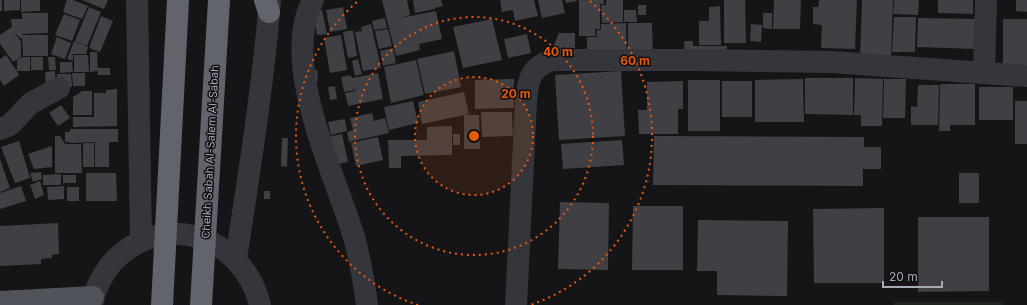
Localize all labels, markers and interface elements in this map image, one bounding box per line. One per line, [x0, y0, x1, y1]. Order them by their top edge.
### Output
text: 40 m [543, 44, 573, 59]
text: 60 m [620, 53, 650, 68]
street label: Cheikh Sabah Al-Salem Al-Sabah [198, 65, 222, 239]
text: 20 m [501, 86, 531, 101]
centre of rings [467, 129, 481, 143]
scale bar [883, 263, 942, 289]
text: 20 m [889, 269, 918, 284]

